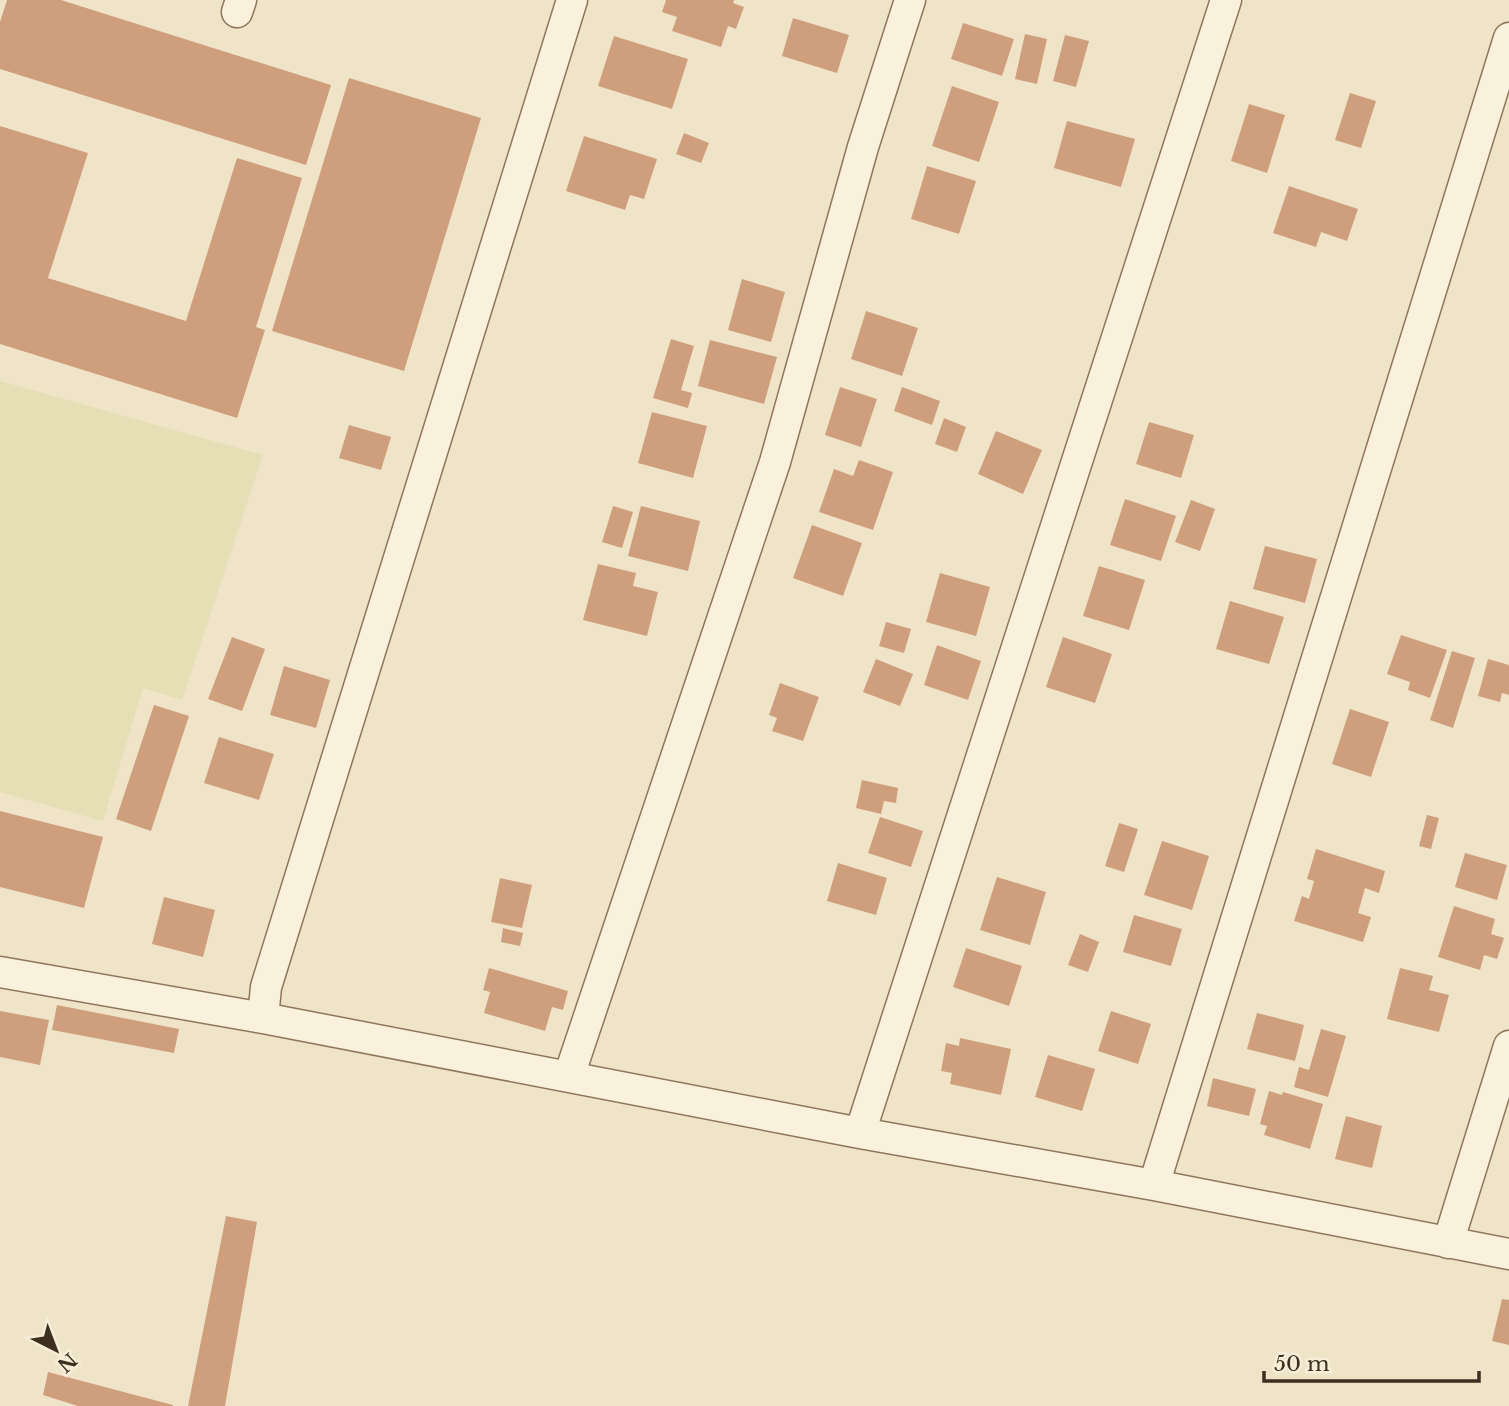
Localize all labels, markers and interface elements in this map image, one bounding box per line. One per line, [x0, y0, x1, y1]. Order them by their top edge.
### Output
north arrow [21, 1315, 91, 1385]
scale bar [1264, 1340, 1479, 1384]
text: N [53, 1348, 81, 1377]
text: 50 m [1274, 1351, 1330, 1377]

